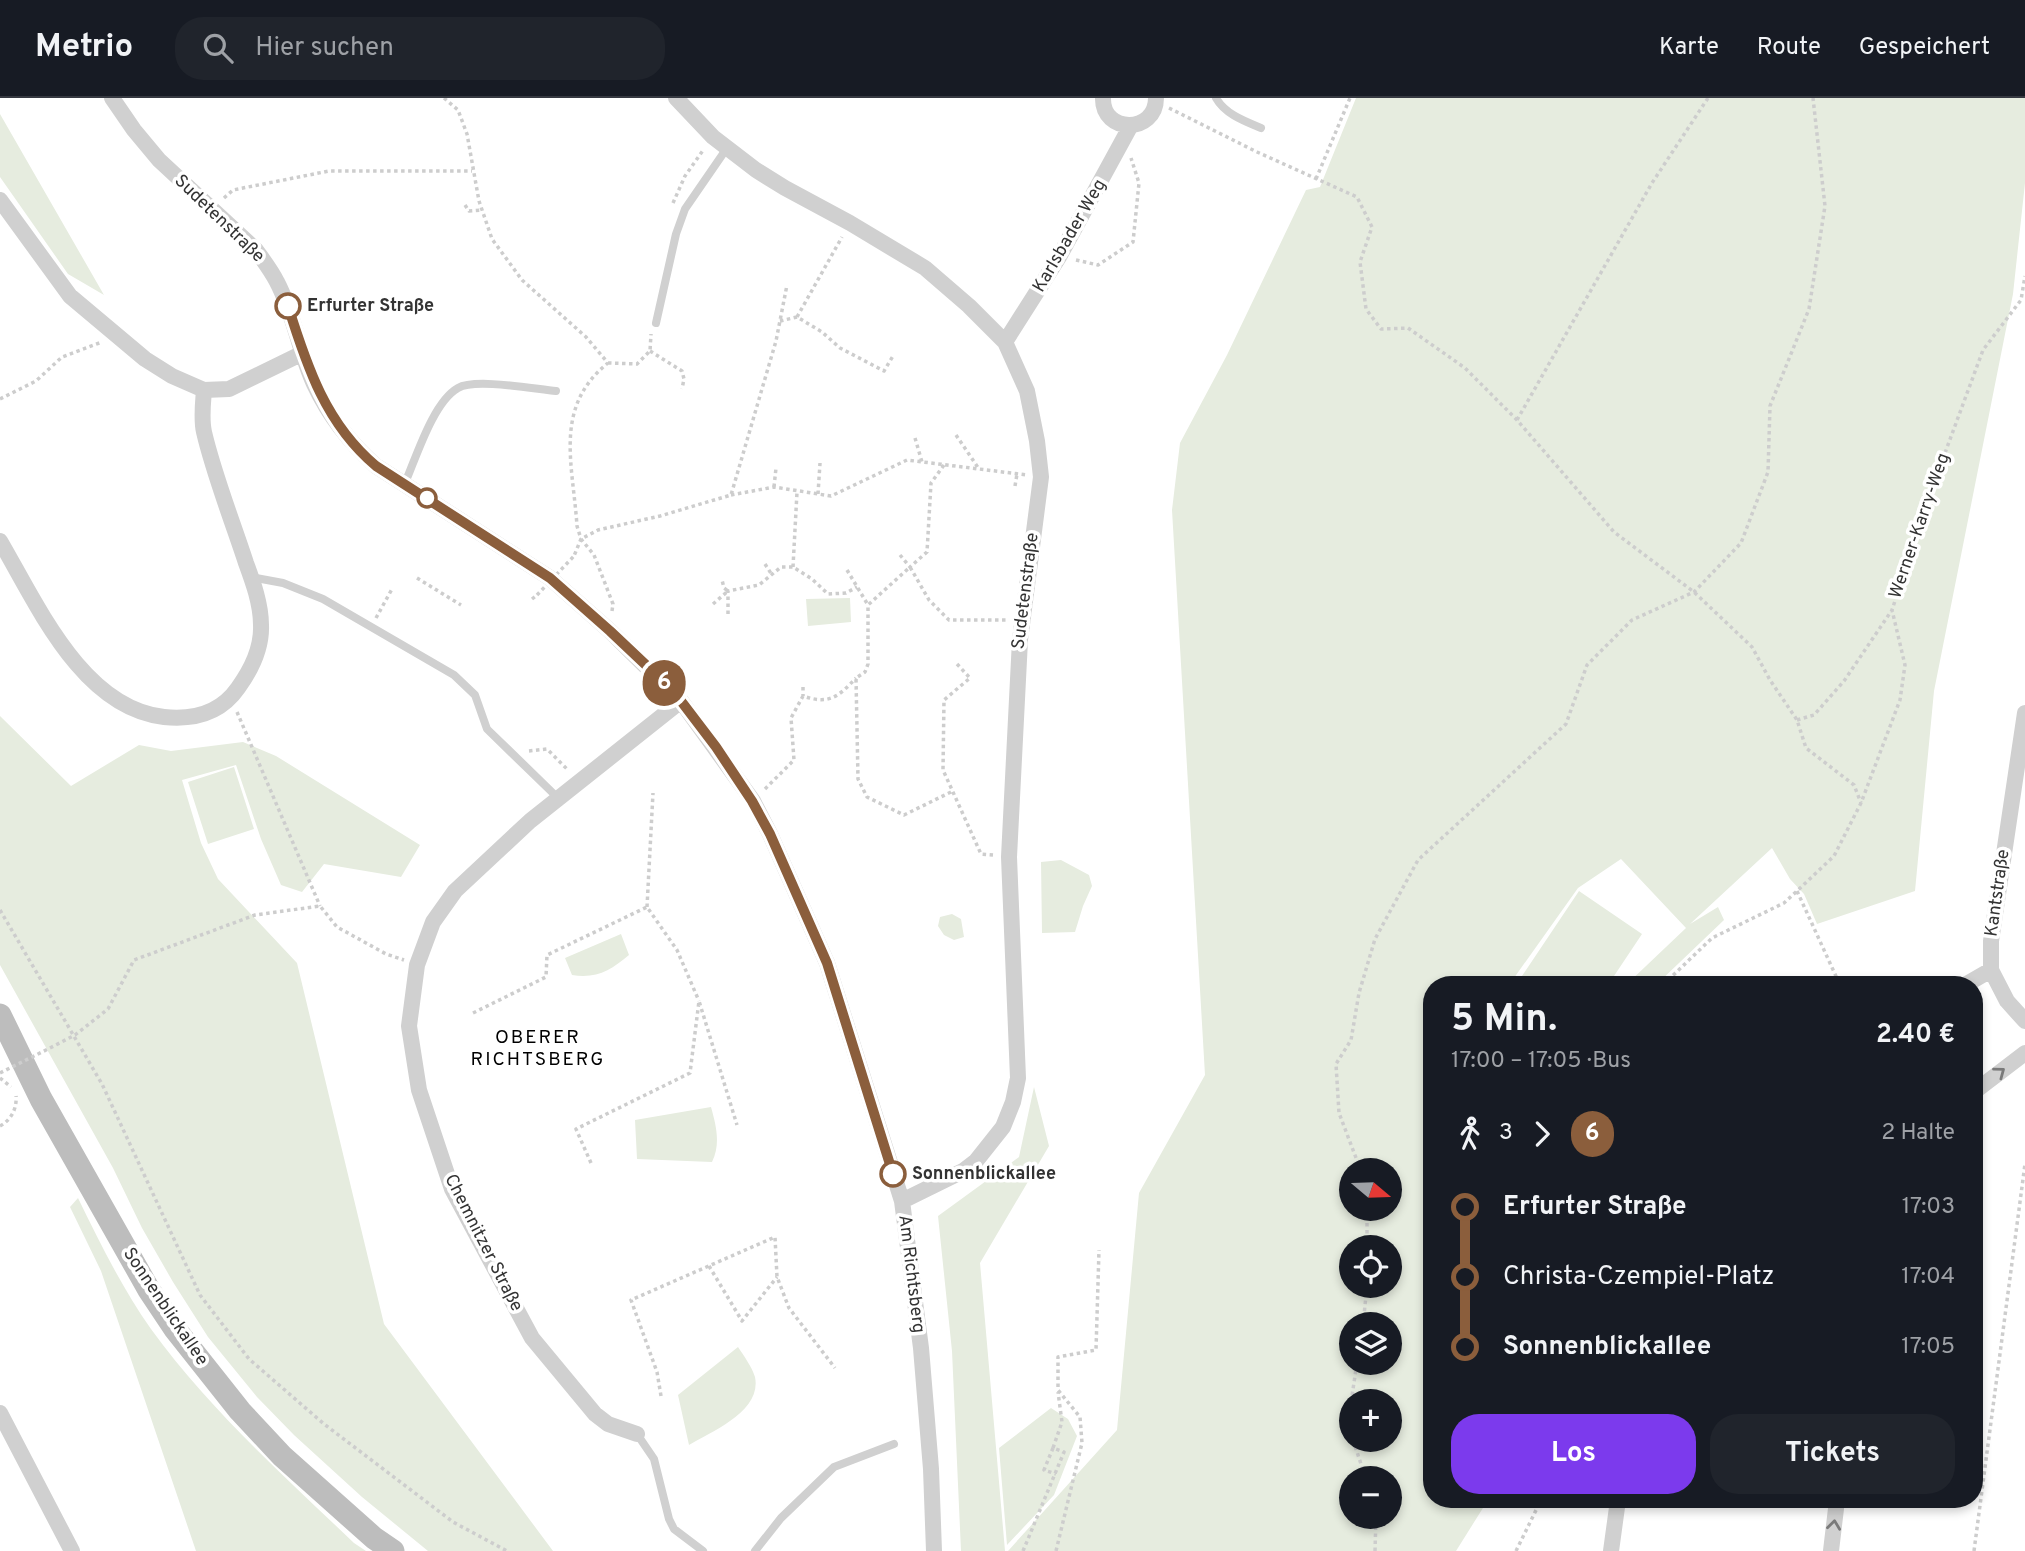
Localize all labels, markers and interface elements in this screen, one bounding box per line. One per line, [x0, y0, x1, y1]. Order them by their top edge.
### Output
search box [175, 17, 665, 80]
text: Metrio [35, 27, 133, 69]
icon: search [199, 29, 237, 67]
text: Hier suchen [255, 32, 394, 65]
text: Karte [1659, 33, 1719, 63]
text: Route [1757, 33, 1821, 63]
text: Gespeichert [1859, 33, 1990, 63]
street label: Sudetenstraße [169, 170, 269, 268]
street label: Karlsbader Weg [1028, 175, 1112, 297]
marker: Erfurter Straße [275, 293, 301, 319]
place label: Erfurter Straße [307, 295, 434, 318]
street label: Werner-Karry-Weg [1884, 450, 1956, 602]
unlabelled marker [417, 488, 437, 508]
street label: Sudetenstraße [1007, 531, 1045, 651]
line badge: 6 [641, 660, 687, 706]
text: 6 [657, 668, 671, 698]
street label: Kantstraße [1980, 848, 2016, 938]
text: 5 Min. [1451, 996, 1557, 1045]
text: 2.40 € [1876, 1019, 1955, 1052]
district label: OBERER RICHTSBERG [471, 1026, 605, 1072]
text: 17:00 – 17:05 · Bus [1451, 1047, 1631, 1076]
one-way arrow [1992, 1068, 2004, 1081]
icon: walk [1451, 1115, 1489, 1153]
icon: forward [1523, 1115, 1561, 1153]
text: 3 [1499, 1119, 1513, 1148]
text: 6 [1585, 1119, 1600, 1149]
text: 2 Halte [1881, 1119, 1955, 1148]
north arrow [1339, 1158, 1402, 1222]
map controls [1339, 1158, 1402, 1529]
marker: Sonnenblickallee [880, 1161, 906, 1187]
place label: Sonnenblickallee [912, 1163, 1056, 1186]
street label: Chemnitzer Straße [438, 1170, 528, 1316]
text: Erfurter Straße [1503, 1191, 1686, 1224]
text: 17:03 [1902, 1193, 1955, 1222]
street label: Am Richtsberg [892, 1213, 930, 1335]
button: locate [1339, 1235, 1402, 1298]
street label: Sonnenblickallee [117, 1244, 213, 1370]
text: Christa-Czempiel-Platz [1503, 1261, 1774, 1294]
text: 17:04 [1901, 1263, 1955, 1292]
button: layers [1339, 1312, 1402, 1375]
text: Sonnenblickallee [1503, 1331, 1711, 1364]
text: 17:05 [1901, 1333, 1955, 1362]
button: + [1339, 1389, 1402, 1452]
button: Los [1451, 1414, 1696, 1494]
button: Tickets [1710, 1414, 1955, 1494]
button: − [1339, 1466, 1402, 1529]
one-way arrow [1826, 1520, 1841, 1531]

